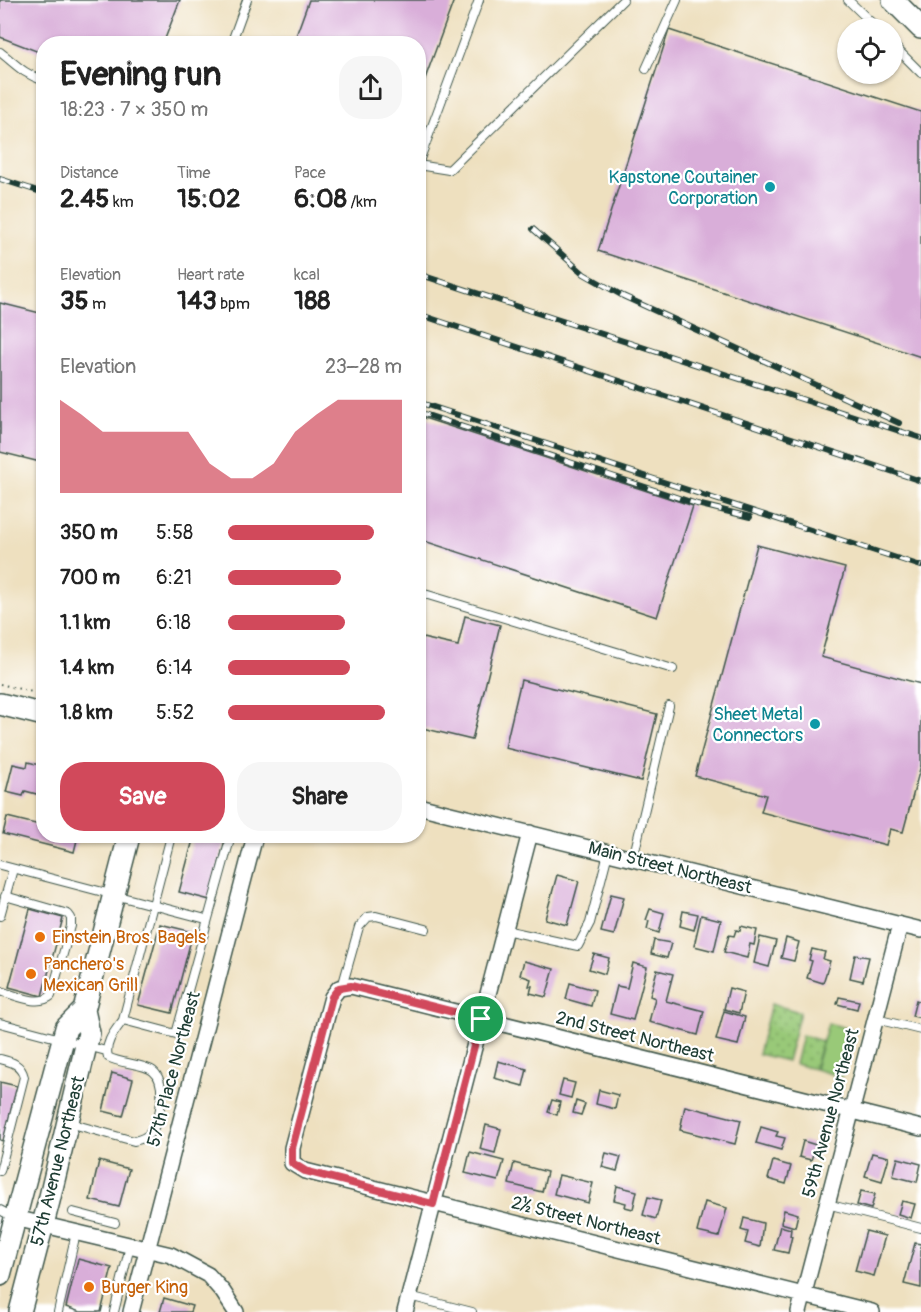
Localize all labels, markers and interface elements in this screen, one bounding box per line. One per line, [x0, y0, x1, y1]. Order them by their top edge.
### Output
map controls [837, 18, 903, 84]
button: locate [837, 18, 903, 84]
text: Evening run [60, 54, 221, 95]
button: share [339, 56, 402, 119]
text: 18:23 · 7 × 350 m [60, 97, 208, 122]
text: Distance [60, 163, 119, 183]
text: Time [177, 163, 210, 183]
text: Pace [294, 163, 326, 183]
place label: Kapstone Coutainer Corporation [609, 166, 759, 210]
marker: Kapstone Coutainer Corporation [763, 180, 777, 194]
text: 2.45 [60, 183, 109, 215]
text: 15:02 [177, 183, 241, 215]
text: 6:08 [294, 183, 347, 215]
text: km [109, 192, 134, 212]
text: /km [347, 192, 377, 212]
text: Elevation [60, 265, 121, 285]
text: Heart rate [177, 265, 244, 285]
text: kcal [294, 265, 320, 285]
text: 35 [60, 285, 89, 317]
text: 143 [177, 285, 217, 317]
text: 188 [294, 285, 330, 317]
text: m [89, 294, 106, 314]
text: bpm [217, 294, 250, 314]
text: Elevation [60, 354, 136, 379]
text: 23–28 m [325, 354, 402, 379]
text: 350 m [60, 520, 118, 545]
text: 5:58 [156, 520, 193, 545]
text: 700 m [60, 565, 120, 590]
text: 6:21 [156, 565, 192, 590]
text: 1.1 km [60, 610, 110, 635]
text: 6:18 [156, 610, 191, 635]
text: 1.4 km [60, 655, 114, 680]
text: 6:14 [156, 655, 192, 680]
text: 1.8 km [60, 700, 113, 725]
text: 5:52 [156, 700, 194, 725]
place label: Sheet Metal Connectors [713, 703, 803, 747]
marker: Sheet Metal Connectors [808, 717, 822, 731]
button: Save [60, 762, 225, 831]
button: Share [237, 762, 402, 831]
street label: Main Street Northeast [586, 837, 755, 900]
place label: Einstein Bros. Bagels [52, 926, 206, 949]
marker: Einstein Bros. Bagels [33, 930, 47, 944]
place label: Panchero's Mexican Grill [43, 953, 138, 997]
marker: Panchero's Mexican Grill [24, 967, 38, 981]
street label: 57th Place Northeast [142, 988, 206, 1149]
pin [455, 993, 506, 1044]
icon: arrive [464, 1002, 497, 1035]
street label: 2nd Street Northeast [554, 1006, 717, 1068]
street label: 59th Avenue Northeast [797, 1025, 865, 1200]
street label: 57th Avenue Northeast [26, 1073, 90, 1249]
street label: 2½ Street Northeast [509, 1191, 664, 1251]
place label: Burger King [101, 1276, 188, 1299]
marker: Burger King [82, 1280, 96, 1294]

